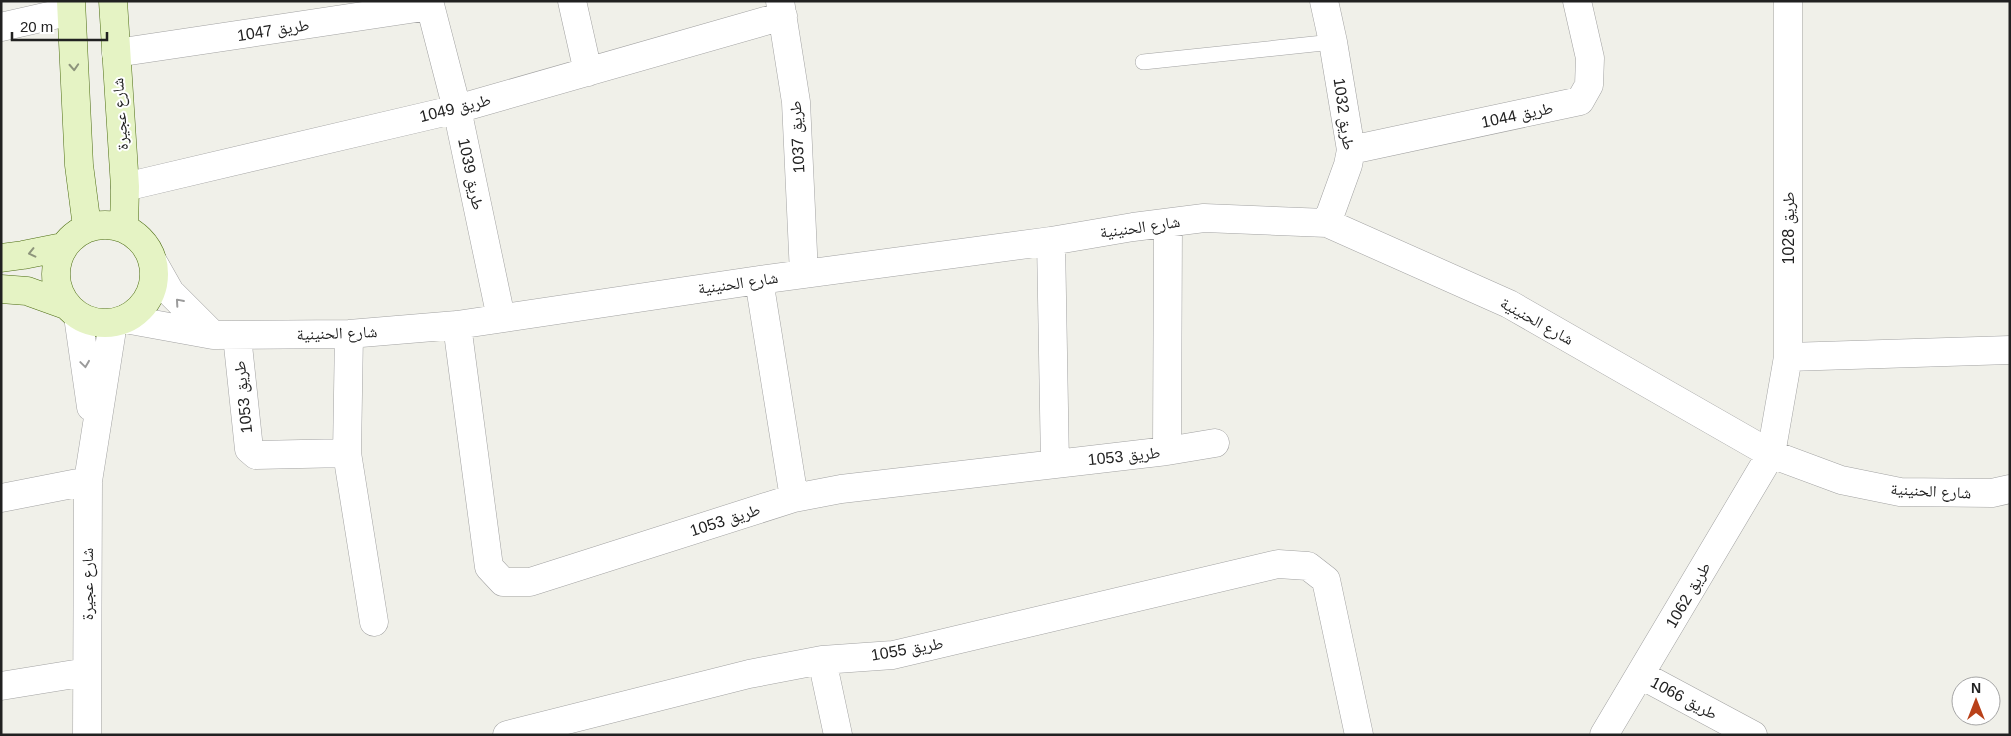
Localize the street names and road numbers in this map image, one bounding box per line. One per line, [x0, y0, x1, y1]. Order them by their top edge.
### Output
street label: طريق 1047 [236, 16, 311, 46]
street label: شارع عجيرة [109, 77, 133, 151]
street label: طريق 1032 [1329, 77, 1357, 152]
street label: طريق 1049 [418, 91, 493, 127]
street label: طريق 1044 [1480, 99, 1555, 133]
street label: طريق 1037 [787, 100, 809, 174]
street label: طريق 1039 [453, 137, 487, 212]
street label: طريق 1028 [1780, 192, 1799, 264]
street label: شارع الحنينية [1099, 213, 1181, 243]
street label: شارع الحنينية [697, 269, 779, 299]
street label: شارع الحنينية [1497, 294, 1576, 350]
street label: شارع الحنينية [296, 323, 378, 345]
street label: طريق 1053 [231, 360, 257, 434]
street label: طريق 1053 [1087, 444, 1161, 470]
street label: شارع الحنينية [1890, 480, 1972, 504]
street label: طريق 1053 [688, 501, 763, 541]
street label: شارع عجيرة [79, 548, 98, 620]
street label: طريق 1062 [1662, 559, 1715, 632]
street label: طريق 1055 [870, 634, 945, 666]
street label: طريق 1066 [1647, 673, 1720, 724]

